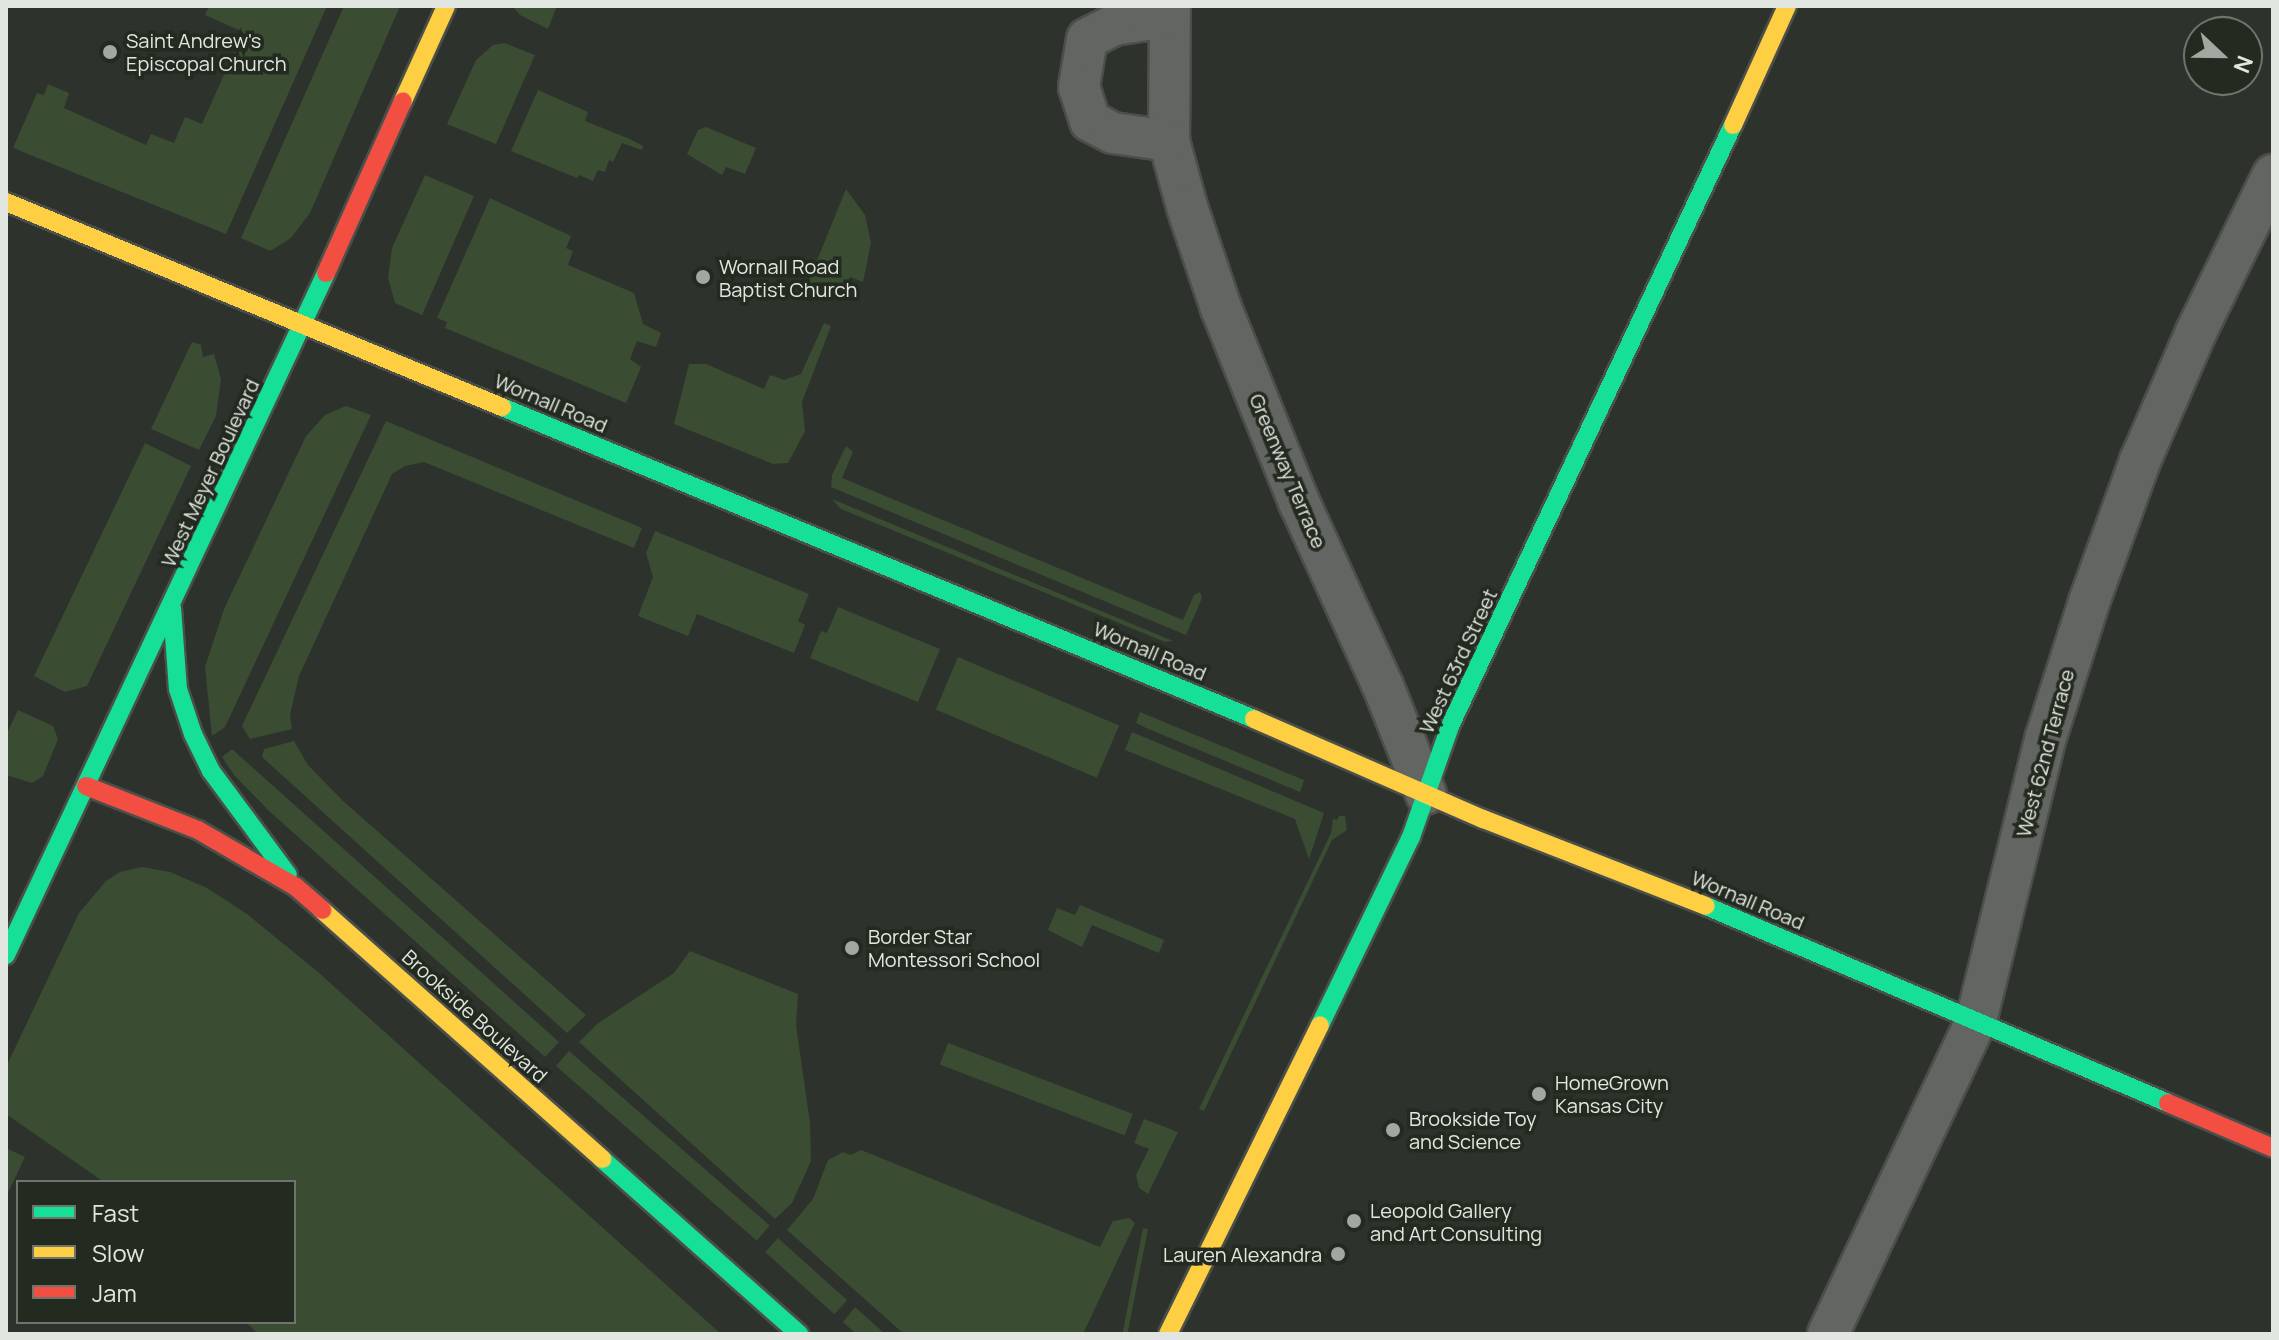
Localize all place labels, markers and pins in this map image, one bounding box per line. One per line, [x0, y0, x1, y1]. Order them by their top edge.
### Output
place label: Saint Andrew's Episcopal Church [126, 28, 287, 75]
marker: Saint Andrew's Episcopal Church [101, 43, 119, 61]
place label: Wornall Road Baptist Church [719, 254, 857, 301]
marker: Wornall Road Baptist Church [694, 268, 712, 286]
place label: Border Star Montessori School [868, 924, 1040, 971]
marker: Border Star Montessori School [843, 939, 861, 957]
place label: HomeGrown Kansas City [1555, 1070, 1669, 1117]
marker: HomeGrown Kansas City [1530, 1085, 1548, 1103]
place label: Brookside Toy and Science [1409, 1106, 1537, 1153]
marker: Brookside Toy and Science [1384, 1121, 1402, 1139]
place label: Leopold Gallery and Art Consulting [1370, 1198, 1542, 1245]
marker: Leopold Gallery and Art Consulting [1345, 1212, 1363, 1230]
place label: Lauren Alexandra [1163, 1242, 1322, 1266]
marker: Lauren Alexandra [1329, 1245, 1347, 1263]

